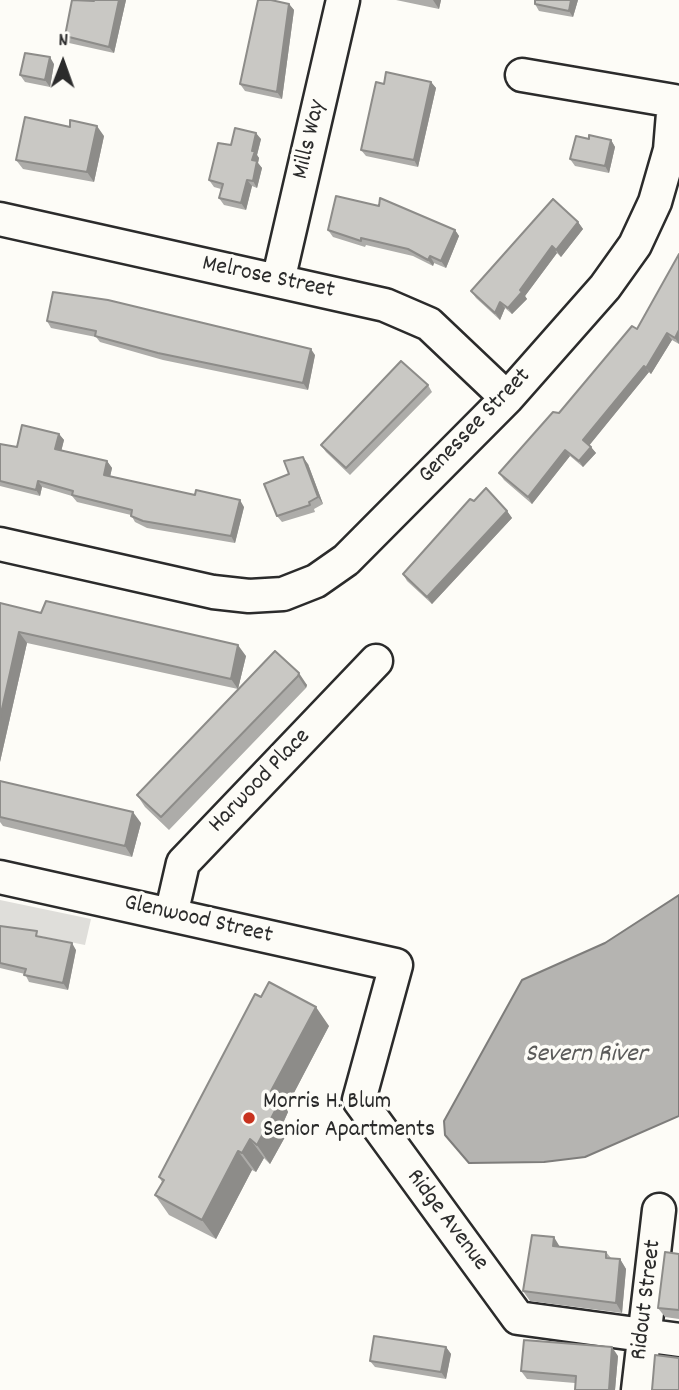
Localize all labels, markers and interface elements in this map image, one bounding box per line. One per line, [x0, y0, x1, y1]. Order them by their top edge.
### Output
north arrow [28, 28, 98, 98]
text: N [58, 28, 68, 55]
street label: Mills Way [288, 98, 334, 182]
street label: Melrose Street [199, 251, 337, 307]
street label: Genessee Street [414, 363, 538, 491]
street label: Harwood Place [204, 724, 318, 840]
street label: Glenwood Street [121, 890, 275, 952]
water label: Severn River [525, 1040, 647, 1072]
place label: Morris H. Blum Senior Apartments [263, 1090, 435, 1146]
marker: Morris H. Blum Senior Apartments [241, 1110, 257, 1126]
street label: Ridge Avenue [399, 1165, 493, 1277]
street label: Ridout Street [626, 1238, 670, 1362]

